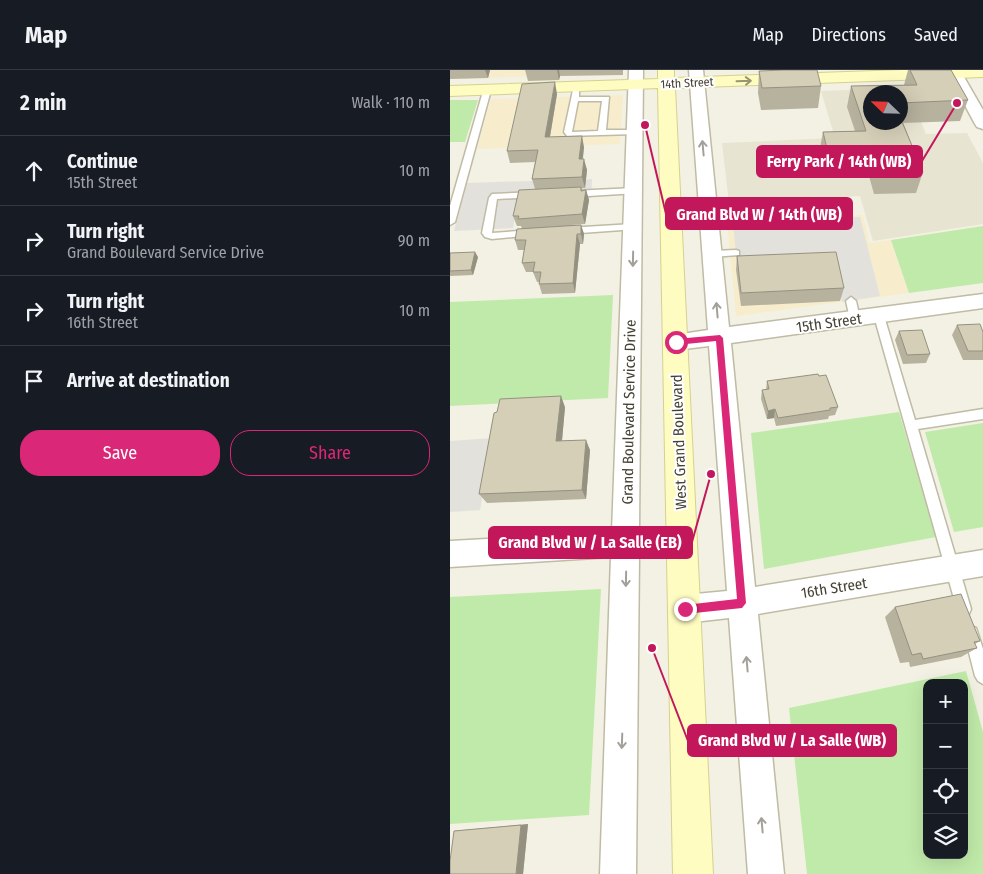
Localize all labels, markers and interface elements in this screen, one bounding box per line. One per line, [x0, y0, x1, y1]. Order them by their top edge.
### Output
text: Map [25, 21, 67, 49]
text: Map [752, 24, 784, 46]
text: Directions [812, 24, 886, 46]
text: Saved [914, 24, 958, 46]
street label: 14th Street [660, 75, 714, 91]
one-way arrow [735, 76, 751, 85]
north arrow [863, 85, 908, 130]
text: 2 min [20, 90, 67, 116]
text: Walk · 110 m [352, 93, 430, 112]
one-way arrow [699, 140, 708, 156]
callout: Ferry Park / 14th (WB) [757, 146, 922, 177]
text: Continue [67, 150, 138, 173]
text: Ferry Park / 14th (WB) [767, 152, 911, 171]
icon: ahead [20, 157, 48, 185]
text: 10 m [399, 161, 430, 180]
text: 15th Street [67, 173, 137, 192]
callout: Grand Blvd W / 14th (WB) [666, 198, 852, 229]
text: Grand Blvd W / 14th (WB) [676, 205, 842, 224]
text: Turn right [67, 220, 144, 243]
icon: right [20, 227, 48, 255]
text: 90 m [398, 231, 430, 250]
text: Grand Boulevard Service Drive [67, 243, 264, 262]
one-way arrow [628, 250, 637, 266]
text: Turn right [67, 290, 144, 313]
icon: right [20, 297, 48, 325]
text: 10 m [399, 301, 430, 320]
one-way arrow [713, 302, 722, 318]
street label: 15th Street [795, 309, 863, 336]
text: 16th Street [67, 313, 138, 332]
street label: Grand Boulevard Service Drive [618, 319, 640, 505]
route start [665, 331, 688, 354]
icon: arrive [20, 367, 48, 395]
text: Arrive at destination [67, 369, 230, 392]
street label: West Grand Boulevard [668, 374, 690, 510]
button: Save [20, 430, 220, 476]
button: Share [230, 430, 430, 476]
callout: Grand Blvd W / La Salle (EB) [489, 527, 692, 558]
text: Grand Blvd W / La Salle (EB) [498, 533, 682, 552]
one-way arrow [621, 570, 631, 586]
street label: 16th Street [800, 574, 868, 602]
route end [674, 598, 697, 621]
one-way arrow [743, 656, 752, 672]
map controls [923, 679, 968, 859]
button: + [923, 679, 968, 724]
button: − [923, 724, 968, 769]
callout: Grand Blvd W / La Salle (WB) [688, 725, 896, 756]
text: Grand Blvd W / La Salle (WB) [698, 731, 886, 750]
one-way arrow [618, 733, 627, 749]
button: locate [923, 769, 968, 814]
button: layers [923, 814, 968, 859]
one-way arrow [757, 818, 767, 834]

